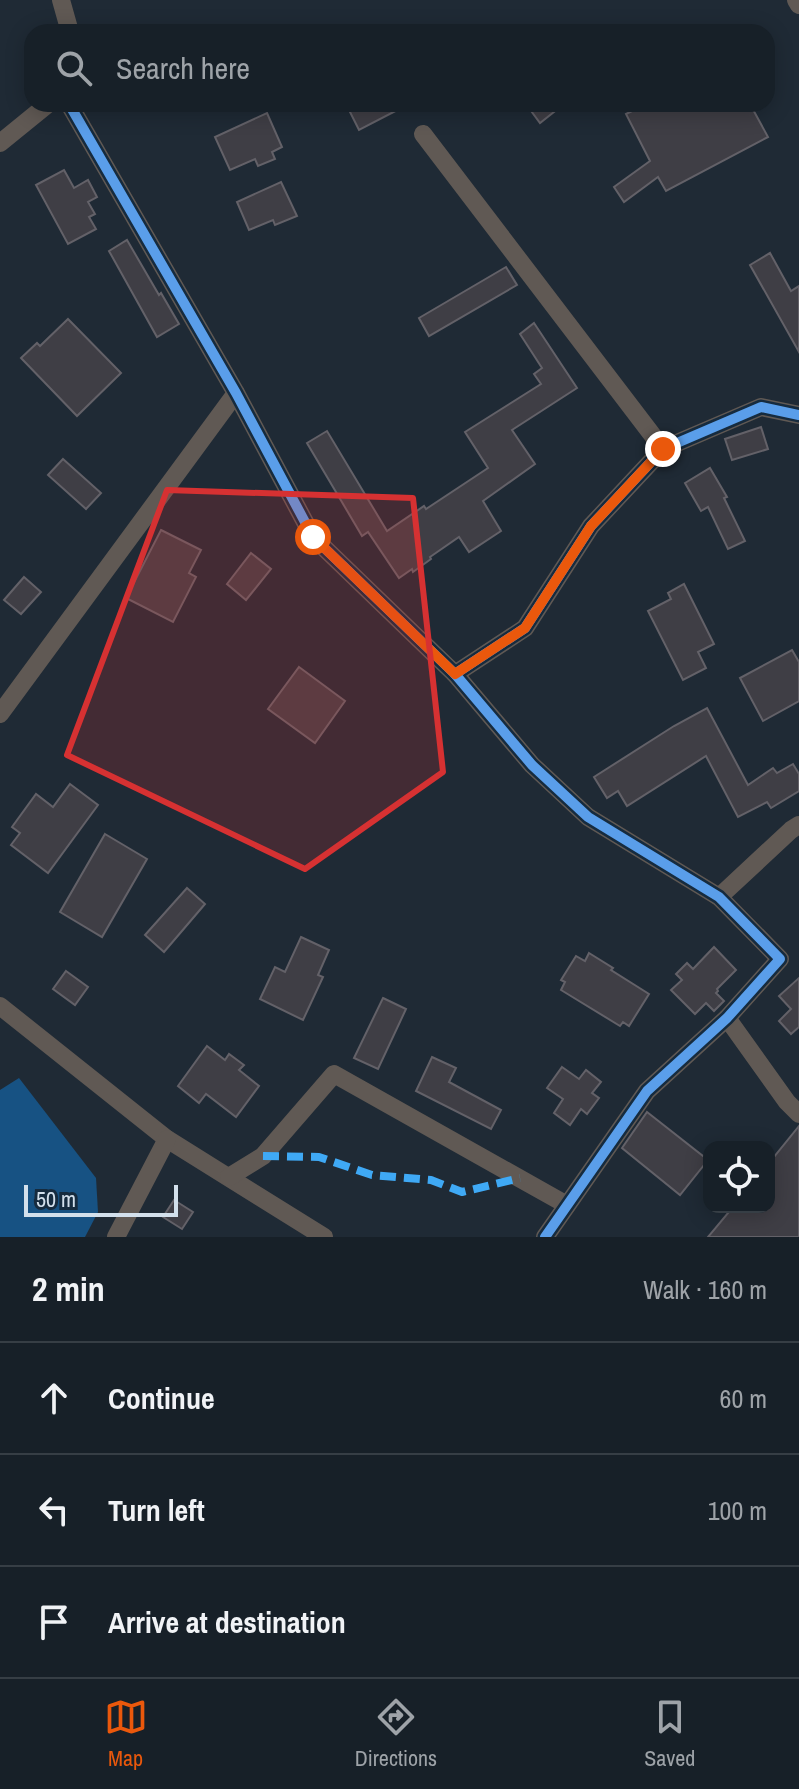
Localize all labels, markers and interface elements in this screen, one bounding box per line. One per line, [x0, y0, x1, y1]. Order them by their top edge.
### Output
search box [24, 24, 775, 112]
icon: search [52, 46, 96, 90]
text: Search here [116, 48, 250, 88]
route end [645, 431, 681, 467]
route start [295, 519, 331, 555]
map controls [703, 1141, 775, 1213]
button: locate [703, 1141, 775, 1213]
scale bar [24, 1181, 178, 1217]
text: 50 m [36, 1184, 76, 1214]
text: 2 min [32, 1266, 105, 1312]
text: Walk · 160 m [643, 1272, 767, 1307]
icon: ahead [32, 1376, 76, 1420]
text: Continue [108, 1378, 215, 1418]
text: 60 m [720, 1381, 767, 1416]
icon: left [32, 1488, 76, 1532]
text: Turn left [108, 1490, 205, 1530]
text: 100 m [708, 1493, 767, 1528]
icon: arrive [32, 1600, 76, 1644]
text: Arrive at destination [108, 1602, 346, 1642]
tab: Map [104, 1695, 148, 1773]
tab: Directions [355, 1695, 437, 1773]
tab: Saved [644, 1695, 695, 1773]

